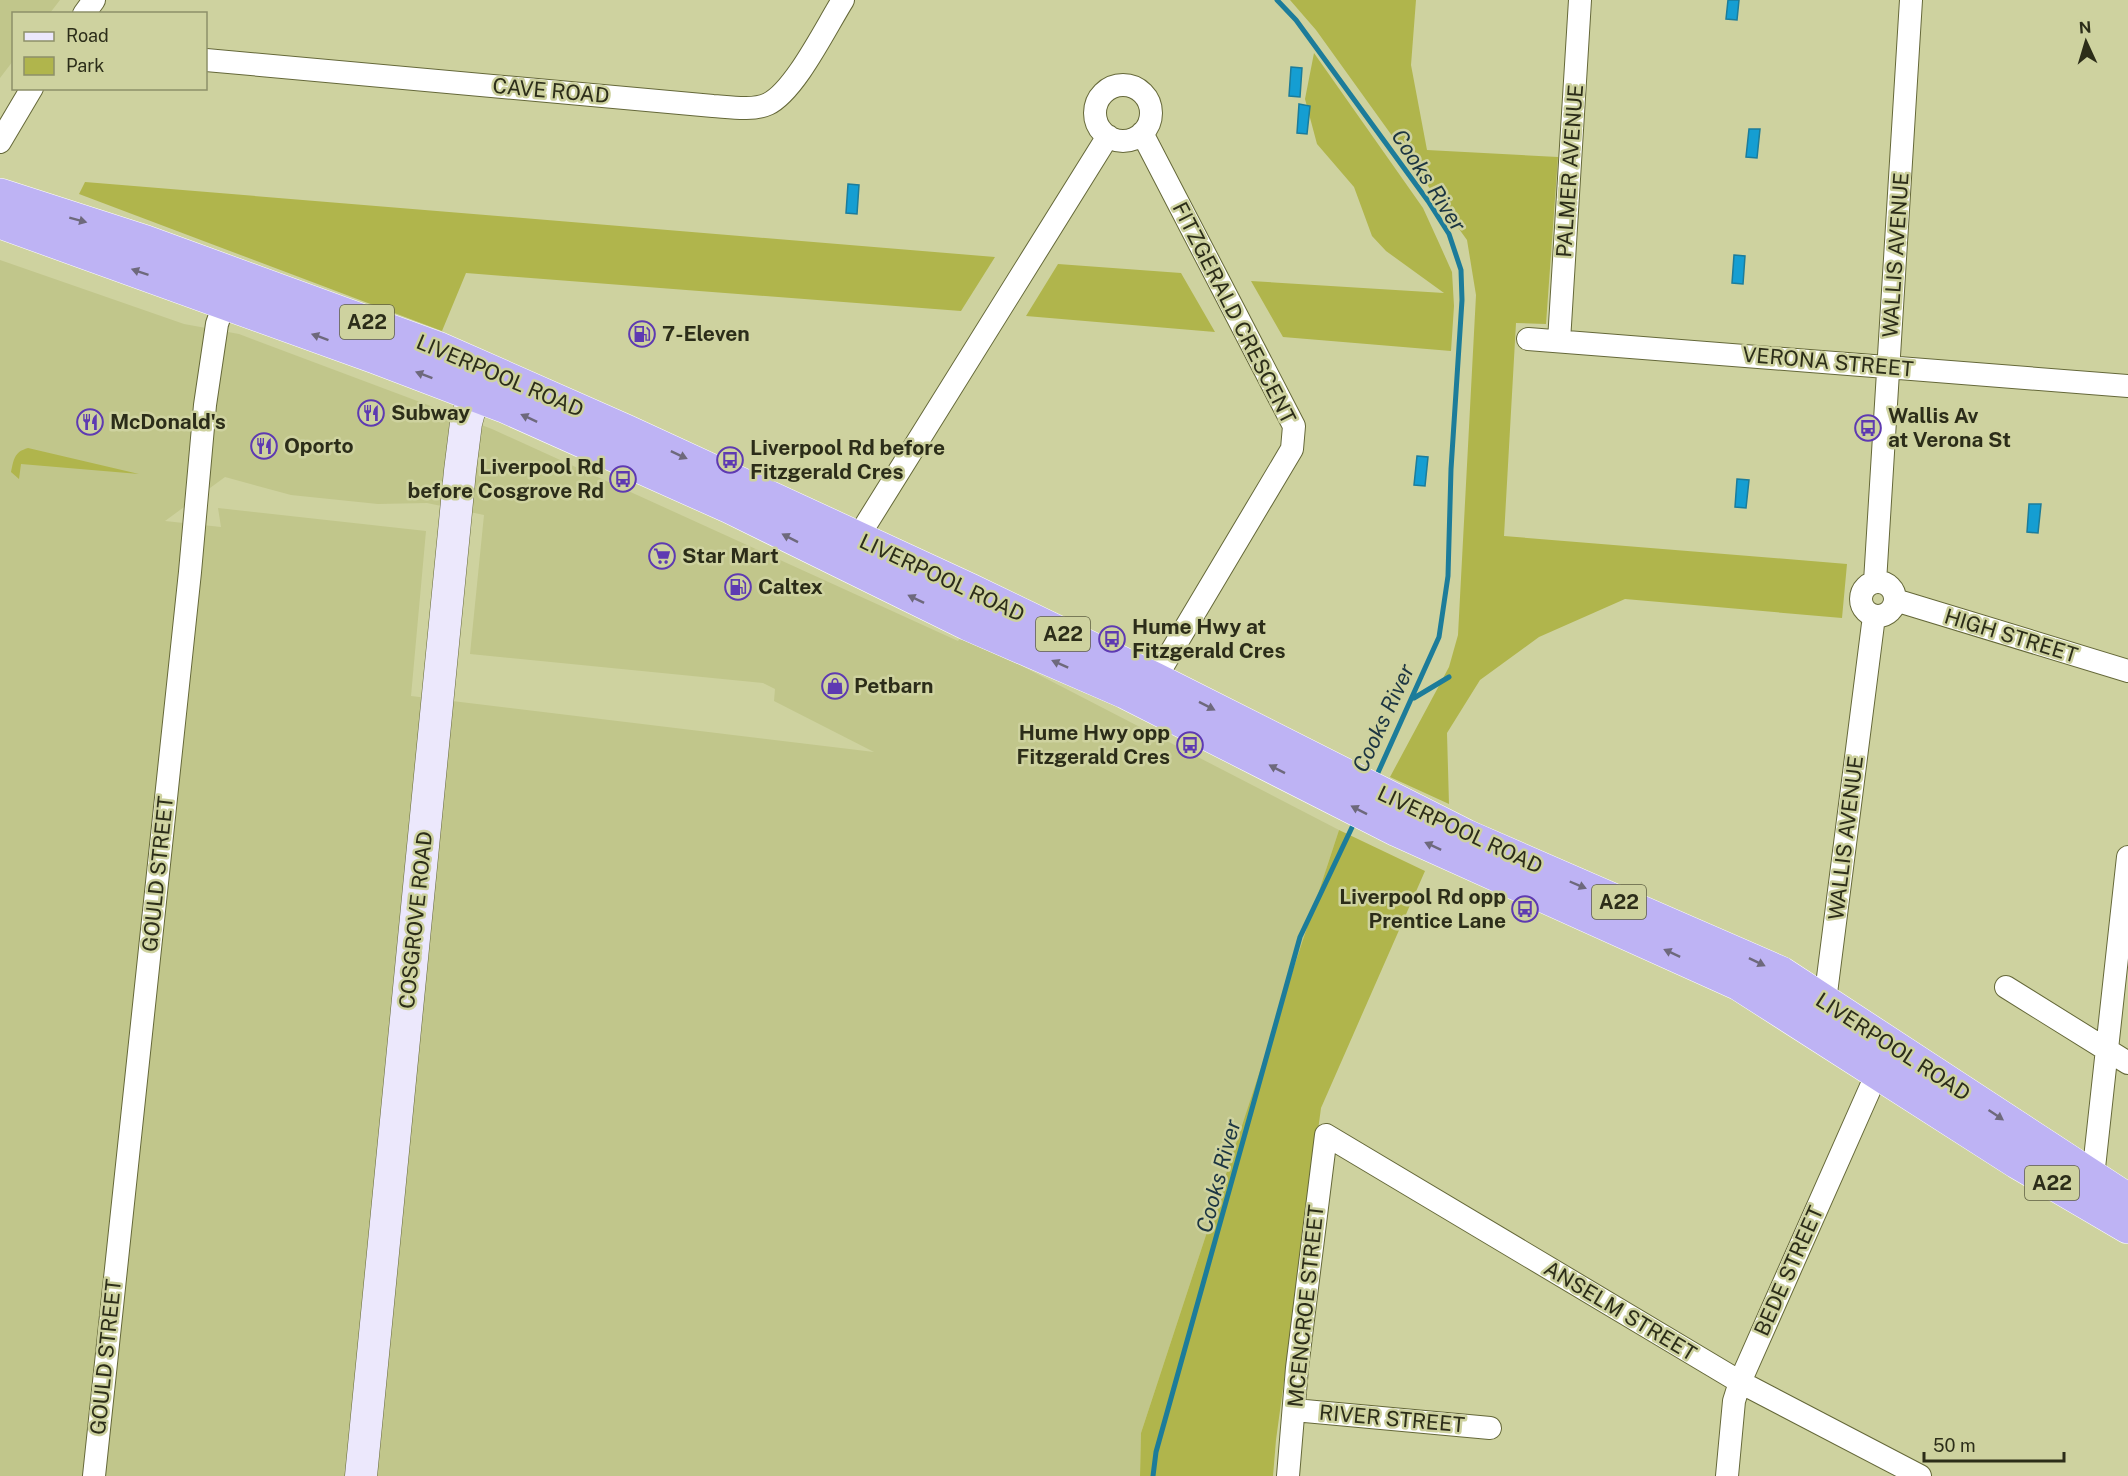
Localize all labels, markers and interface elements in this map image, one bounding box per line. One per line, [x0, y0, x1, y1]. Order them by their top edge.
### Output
legend [12, 12, 207, 90]
north arrow [2056, 12, 2116, 72]
text: N [2078, 18, 2092, 37]
text: Road [66, 25, 109, 46]
text: Park [66, 55, 104, 76]
street label: CAVE ROAD [492, 73, 610, 108]
street label: PALMER AVENUE [1551, 84, 1588, 258]
water label: Cooks River [1386, 124, 1472, 236]
street label: WALLIS AVENUE [1877, 172, 1914, 338]
street label: FITZGERALD CRESCENT [1168, 198, 1301, 428]
one-way arrow [69, 216, 87, 225]
one-way arrow [131, 266, 149, 276]
road number: A22 [340, 305, 394, 339]
fuel station icon: 7-Eleven [627, 319, 657, 349]
place label: 7-Eleven [662, 321, 750, 346]
street label: LIVERPOOL ROAD [413, 329, 588, 422]
one-way arrow [310, 331, 328, 341]
street label: VERONA STREET [1741, 342, 1915, 381]
one-way arrow [415, 370, 433, 380]
restaurant icon: Subway [356, 398, 386, 428]
place label: Subway [391, 400, 470, 425]
place label: Wallis Av at Verona St [1888, 403, 2011, 452]
restaurant icon: McDonald's [75, 407, 105, 437]
place label: McDonald's [110, 409, 226, 434]
bus stop icon: Wallis Av at Verona St [1853, 413, 1883, 443]
one-way arrow [521, 414, 538, 423]
restaurant icon: Oporto [249, 431, 279, 461]
place label: Oporto [284, 433, 354, 458]
place label: Liverpool Rd before Fitzgerald Cres [750, 435, 945, 484]
bus stop icon: Liverpool Rd before Fitzgerald Cres [715, 445, 745, 475]
one-way arrow [670, 451, 687, 460]
place label: Liverpool Rd before Cosgrove Rd [408, 454, 604, 503]
bus stop icon: Liverpool Rd before Cosgrove Rd [608, 464, 638, 494]
street label: LIVERPOOL ROAD [856, 528, 1029, 627]
one-way arrow [781, 533, 799, 543]
supermarket icon: Star Mart [647, 541, 677, 571]
place label: Star Mart [682, 543, 779, 568]
fuel station icon: Caltex [723, 572, 753, 602]
place label: Caltex [758, 574, 823, 599]
one-way arrow [907, 595, 924, 604]
street label: HIGH STREET [1941, 603, 2081, 668]
place label: Hume Hwy at Fitzgerald Cres [1132, 614, 1286, 663]
road number: A22 [1036, 617, 1090, 651]
bus stop icon: Hume Hwy at Fitzgerald Cres [1097, 624, 1127, 654]
water label: Cooks River [1347, 659, 1420, 776]
one-way arrow [1052, 660, 1069, 669]
shop icon: Petbarn [820, 671, 850, 701]
place label: Petbarn [854, 673, 934, 698]
one-way arrow [1199, 701, 1216, 711]
place label: Hume Hwy opp Fitzgerald Cres [1017, 720, 1170, 769]
bus stop icon: Hume Hwy opp Fitzgerald Cres [1175, 730, 1205, 760]
street label: WALLIS AVENUE [1823, 754, 1868, 921]
one-way arrow [1268, 764, 1285, 774]
street label: LIVERPOOL ROAD [1374, 780, 1547, 879]
street label: GOULD STREET [137, 795, 178, 953]
one-way arrow [1350, 806, 1367, 815]
street label: COSGROVE ROAD [394, 830, 437, 1010]
one-way arrow [1424, 841, 1442, 851]
one-way arrow [1570, 880, 1588, 890]
place label: Liverpool Rd opp Prentice Lane [1339, 884, 1506, 933]
road number: A22 [1592, 885, 1646, 919]
bus stop icon: Liverpool Rd opp Prentice Lane [1510, 894, 1540, 924]
one-way arrow [1664, 949, 1681, 958]
one-way arrow [1749, 957, 1766, 967]
street label: LIVERPOOL ROAD [1811, 987, 1975, 1106]
one-way arrow [1988, 1109, 2004, 1121]
water label: Cooks River [1190, 1116, 1246, 1236]
road number: A22 [2025, 1166, 2079, 1200]
street label: BEDE STREET [1749, 1202, 1828, 1340]
street label: MCENCROE STREET [1282, 1203, 1329, 1408]
street label: ANSELM STREET [1540, 1255, 1701, 1366]
street label: GOULD STREET [85, 1278, 126, 1436]
street label: RIVER STREET [1318, 1400, 1466, 1437]
scale bar [1924, 1425, 2064, 1463]
text: 50 m [1933, 1435, 1976, 1456]

